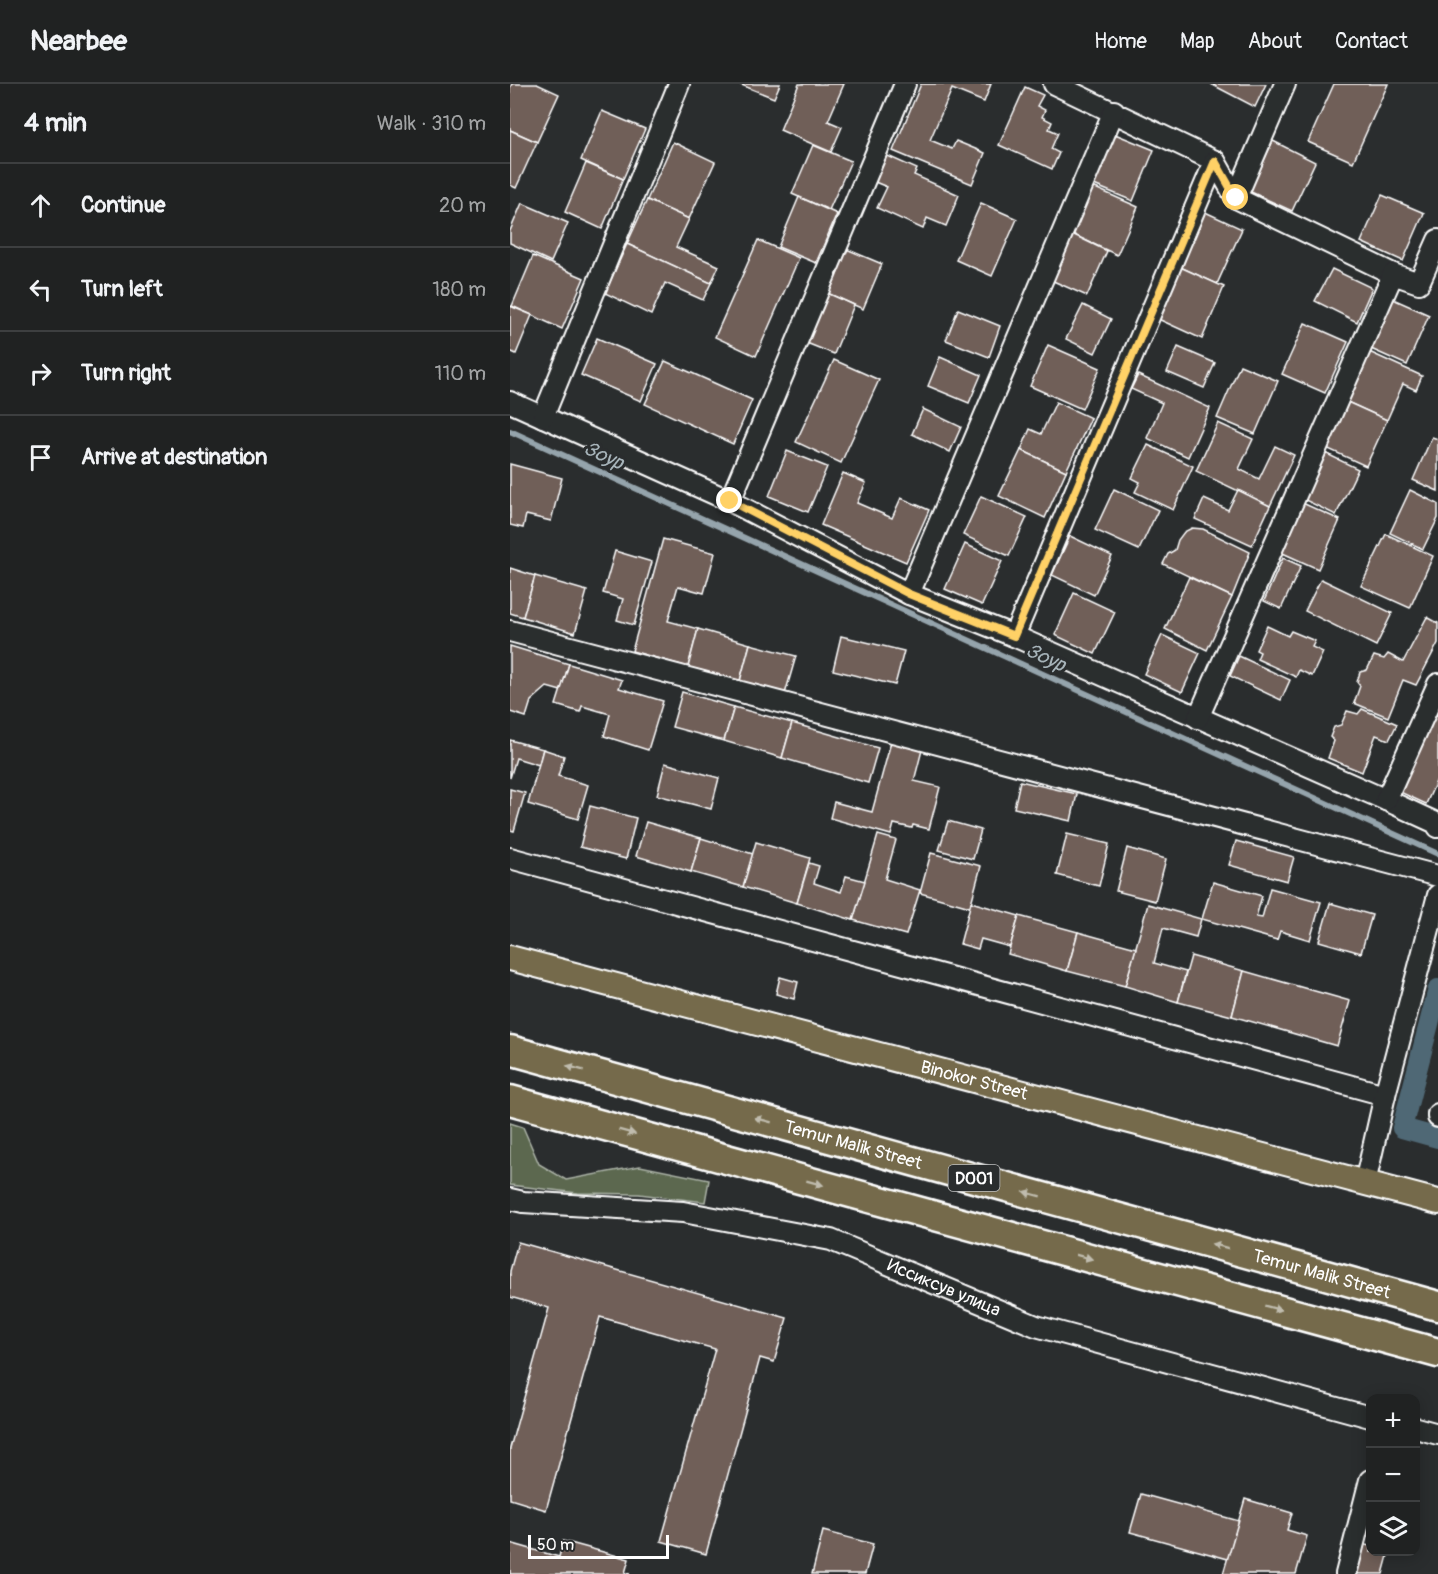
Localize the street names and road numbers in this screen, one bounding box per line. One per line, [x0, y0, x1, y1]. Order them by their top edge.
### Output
street label: Binokor Street [918, 1055, 1031, 1106]
street label: Temur Malik Street [781, 1115, 925, 1175]
road number: D001 [948, 1165, 1000, 1191]
street label: Temur Malik Street [1250, 1244, 1394, 1305]
street label: Иссиксув улица [884, 1254, 1004, 1322]

